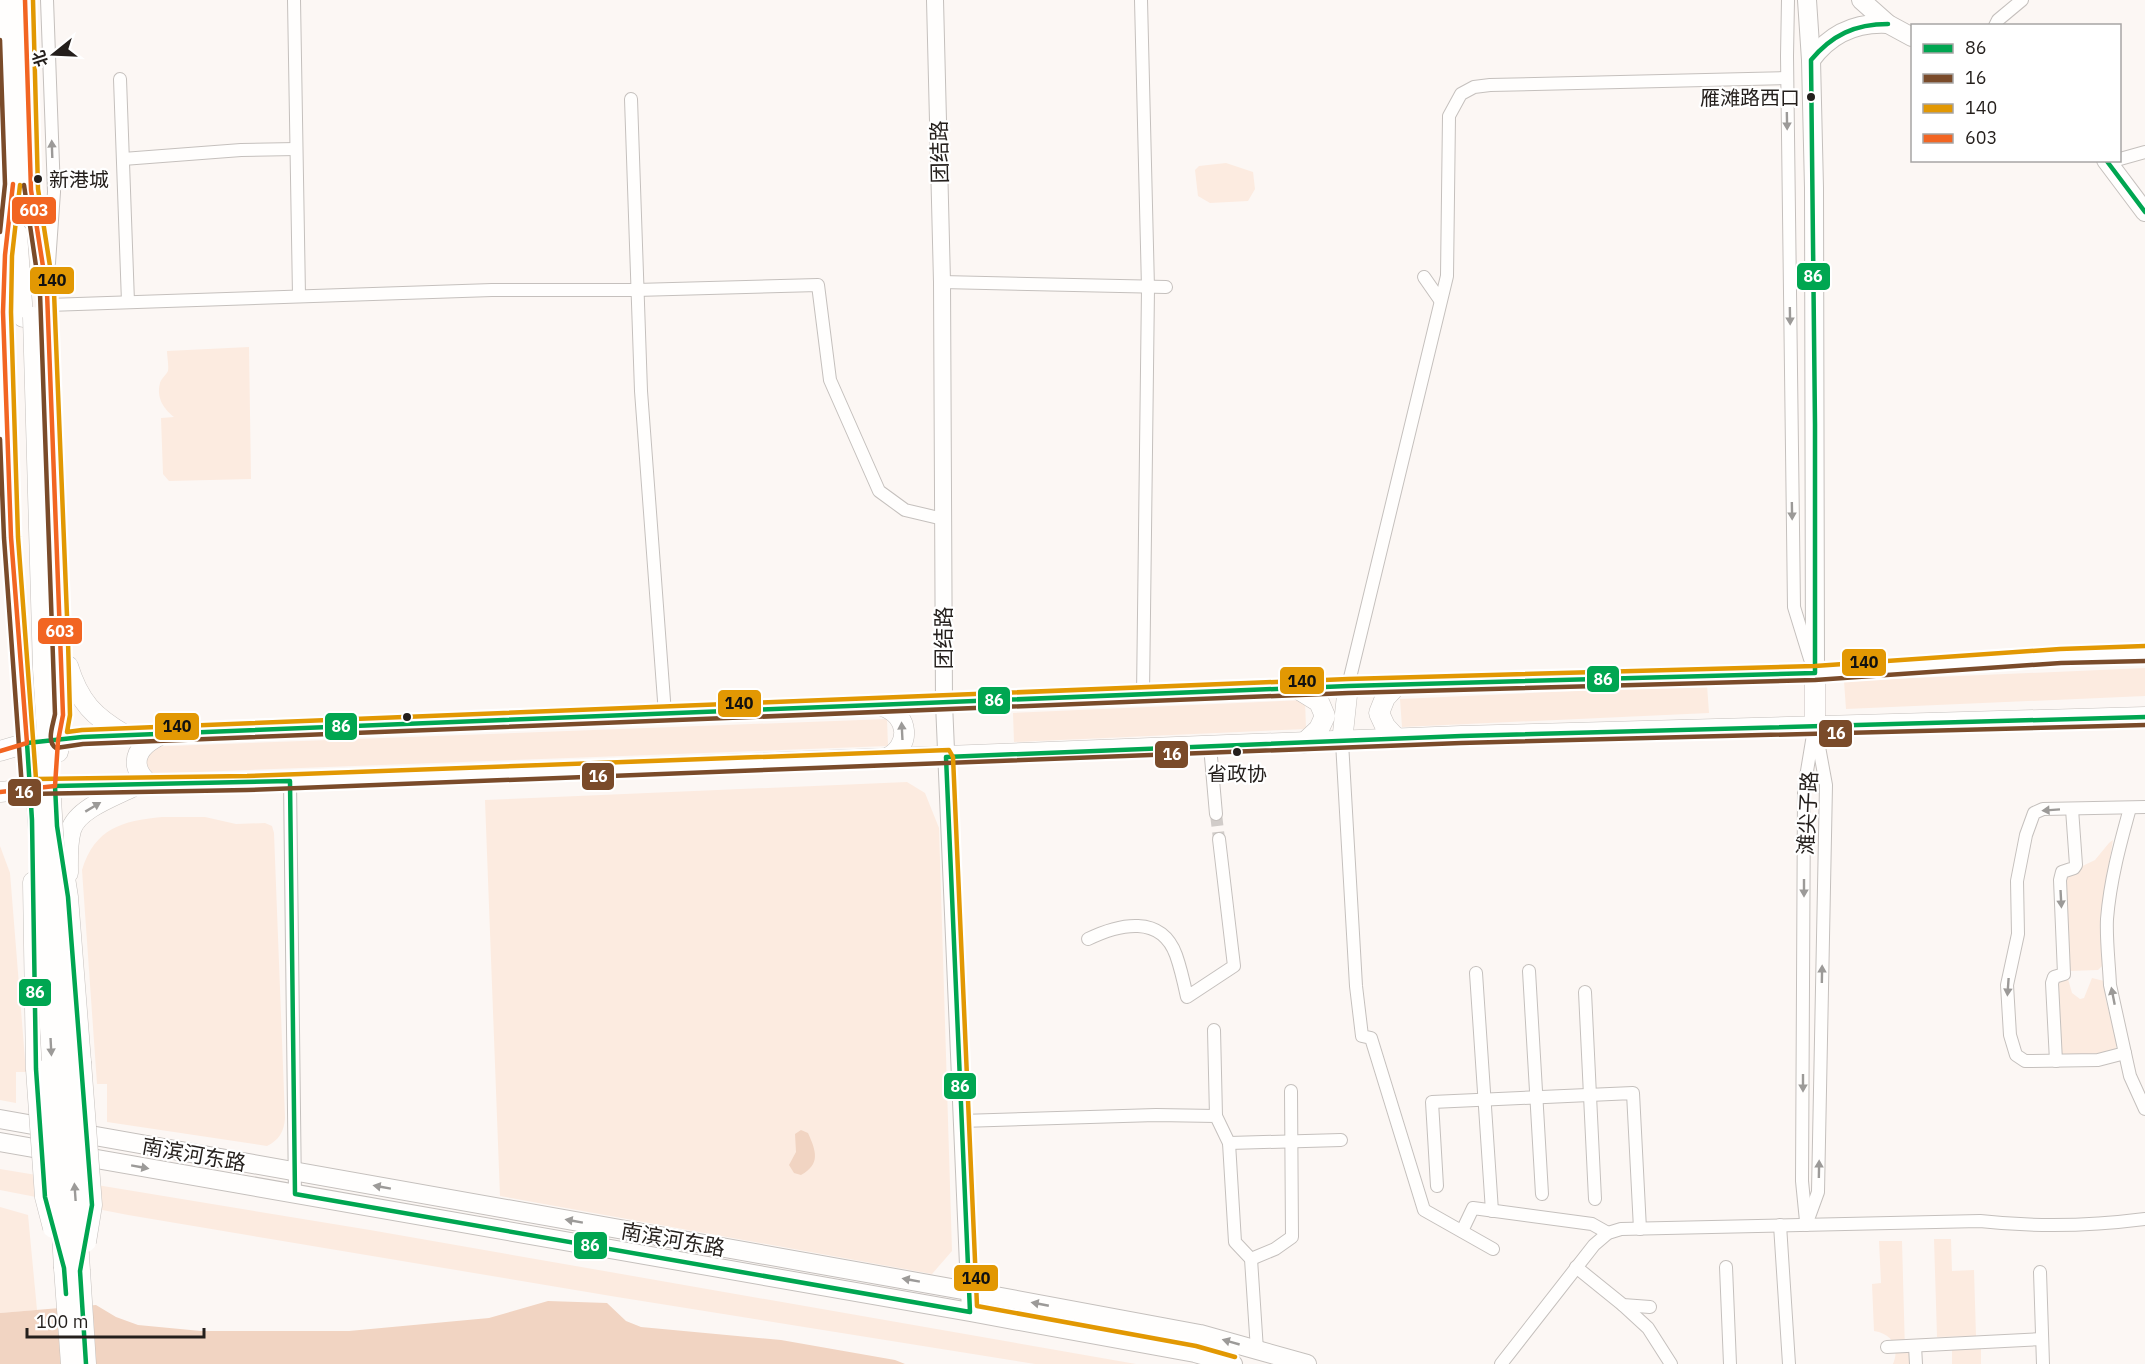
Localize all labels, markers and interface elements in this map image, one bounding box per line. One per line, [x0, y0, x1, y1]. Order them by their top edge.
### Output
north arrow [24, 24, 84, 84]
legend [1911, 24, 2121, 162]
text: 86 [1965, 36, 1987, 59]
text: 北 [28, 48, 52, 69]
text: 16 [1965, 66, 1987, 89]
place label: 雁滩路西口 [1700, 84, 1800, 111]
marker: 雁滩路西口 [1805, 91, 1817, 103]
text: 140 [1965, 96, 1997, 119]
one-way arrow [1783, 112, 1792, 131]
street label: 团结路 [924, 120, 954, 184]
text: 603 [1965, 126, 1997, 149]
one-way arrow [48, 140, 57, 159]
place label: 新港城 [49, 166, 109, 193]
marker: 新港城 [32, 173, 44, 185]
line badge: 603 [11, 196, 57, 225]
text: 603 [20, 200, 48, 220]
line badge: 86 [1796, 262, 1831, 291]
line badge: 140 [29, 266, 75, 295]
text: 86 [1803, 266, 1823, 286]
text: 140 [38, 270, 67, 290]
one-way arrow [1785, 307, 1795, 326]
one-way arrow [1788, 502, 1797, 521]
street label: 团结路 [929, 607, 957, 670]
line badge: 603 [37, 617, 83, 645]
text: 603 [46, 621, 74, 641]
line badge: 140 [1841, 648, 1887, 677]
text: 140 [1850, 652, 1879, 672]
line badge: 86 [1586, 665, 1620, 693]
line badge: 140 [1279, 666, 1325, 695]
text: 86 [1593, 669, 1613, 689]
text: 140 [1288, 671, 1317, 691]
line badge: 86 [977, 686, 1011, 715]
line badge: 140 [717, 689, 762, 718]
text: 86 [984, 690, 1004, 710]
text: 140 [725, 693, 754, 713]
unlabelled marker [401, 711, 413, 723]
line badge: 140 [154, 712, 200, 741]
line badge: 86 [324, 712, 358, 741]
text: 140 [163, 716, 192, 736]
text: 86 [331, 716, 351, 736]
line badge: 16 [1818, 719, 1853, 748]
one-way arrow [898, 722, 907, 741]
text: 16 [1826, 723, 1846, 743]
line badge: 16 [1154, 740, 1189, 769]
text: 16 [1162, 744, 1182, 764]
marker: 省政协 [1231, 746, 1243, 758]
place label: 省政协 [1207, 760, 1267, 787]
line badge: 16 [581, 762, 615, 791]
text: 16 [588, 766, 608, 786]
street label: 滩尖子路 [1791, 770, 1823, 856]
line badge: 16 [7, 778, 42, 807]
text: 16 [14, 782, 34, 802]
one-way arrow [85, 802, 101, 813]
one-way arrow [2041, 805, 2060, 814]
one-way arrow [1799, 878, 1809, 897]
one-way arrow [2056, 890, 2065, 909]
one-way arrow [1817, 964, 1827, 983]
line badge: 86 [18, 978, 52, 1007]
one-way arrow [2004, 978, 2013, 997]
text: 86 [25, 982, 45, 1002]
one-way arrow [2107, 987, 2117, 1005]
one-way arrow [46, 1037, 56, 1056]
line badge: 86 [943, 1072, 977, 1100]
one-way arrow [1798, 1073, 1808, 1092]
text: 86 [950, 1076, 970, 1096]
street label: 南滨河东路 [140, 1131, 248, 1177]
one-way arrow [1814, 1159, 1823, 1178]
one-way arrow [131, 1162, 150, 1171]
one-way arrow [70, 1182, 80, 1201]
one-way arrow [372, 1182, 391, 1191]
one-way arrow [564, 1216, 583, 1225]
street label: 南滨河东路 [619, 1216, 727, 1262]
line badge: 86 [573, 1231, 608, 1260]
text: 86 [580, 1235, 600, 1255]
line badge: 140 [953, 1264, 999, 1292]
text: 140 [962, 1268, 991, 1288]
one-way arrow [901, 1276, 920, 1285]
one-way arrow [1030, 1299, 1049, 1308]
scale bar [27, 1301, 204, 1339]
text: 100 m [36, 1310, 88, 1333]
one-way arrow [1222, 1337, 1240, 1347]

